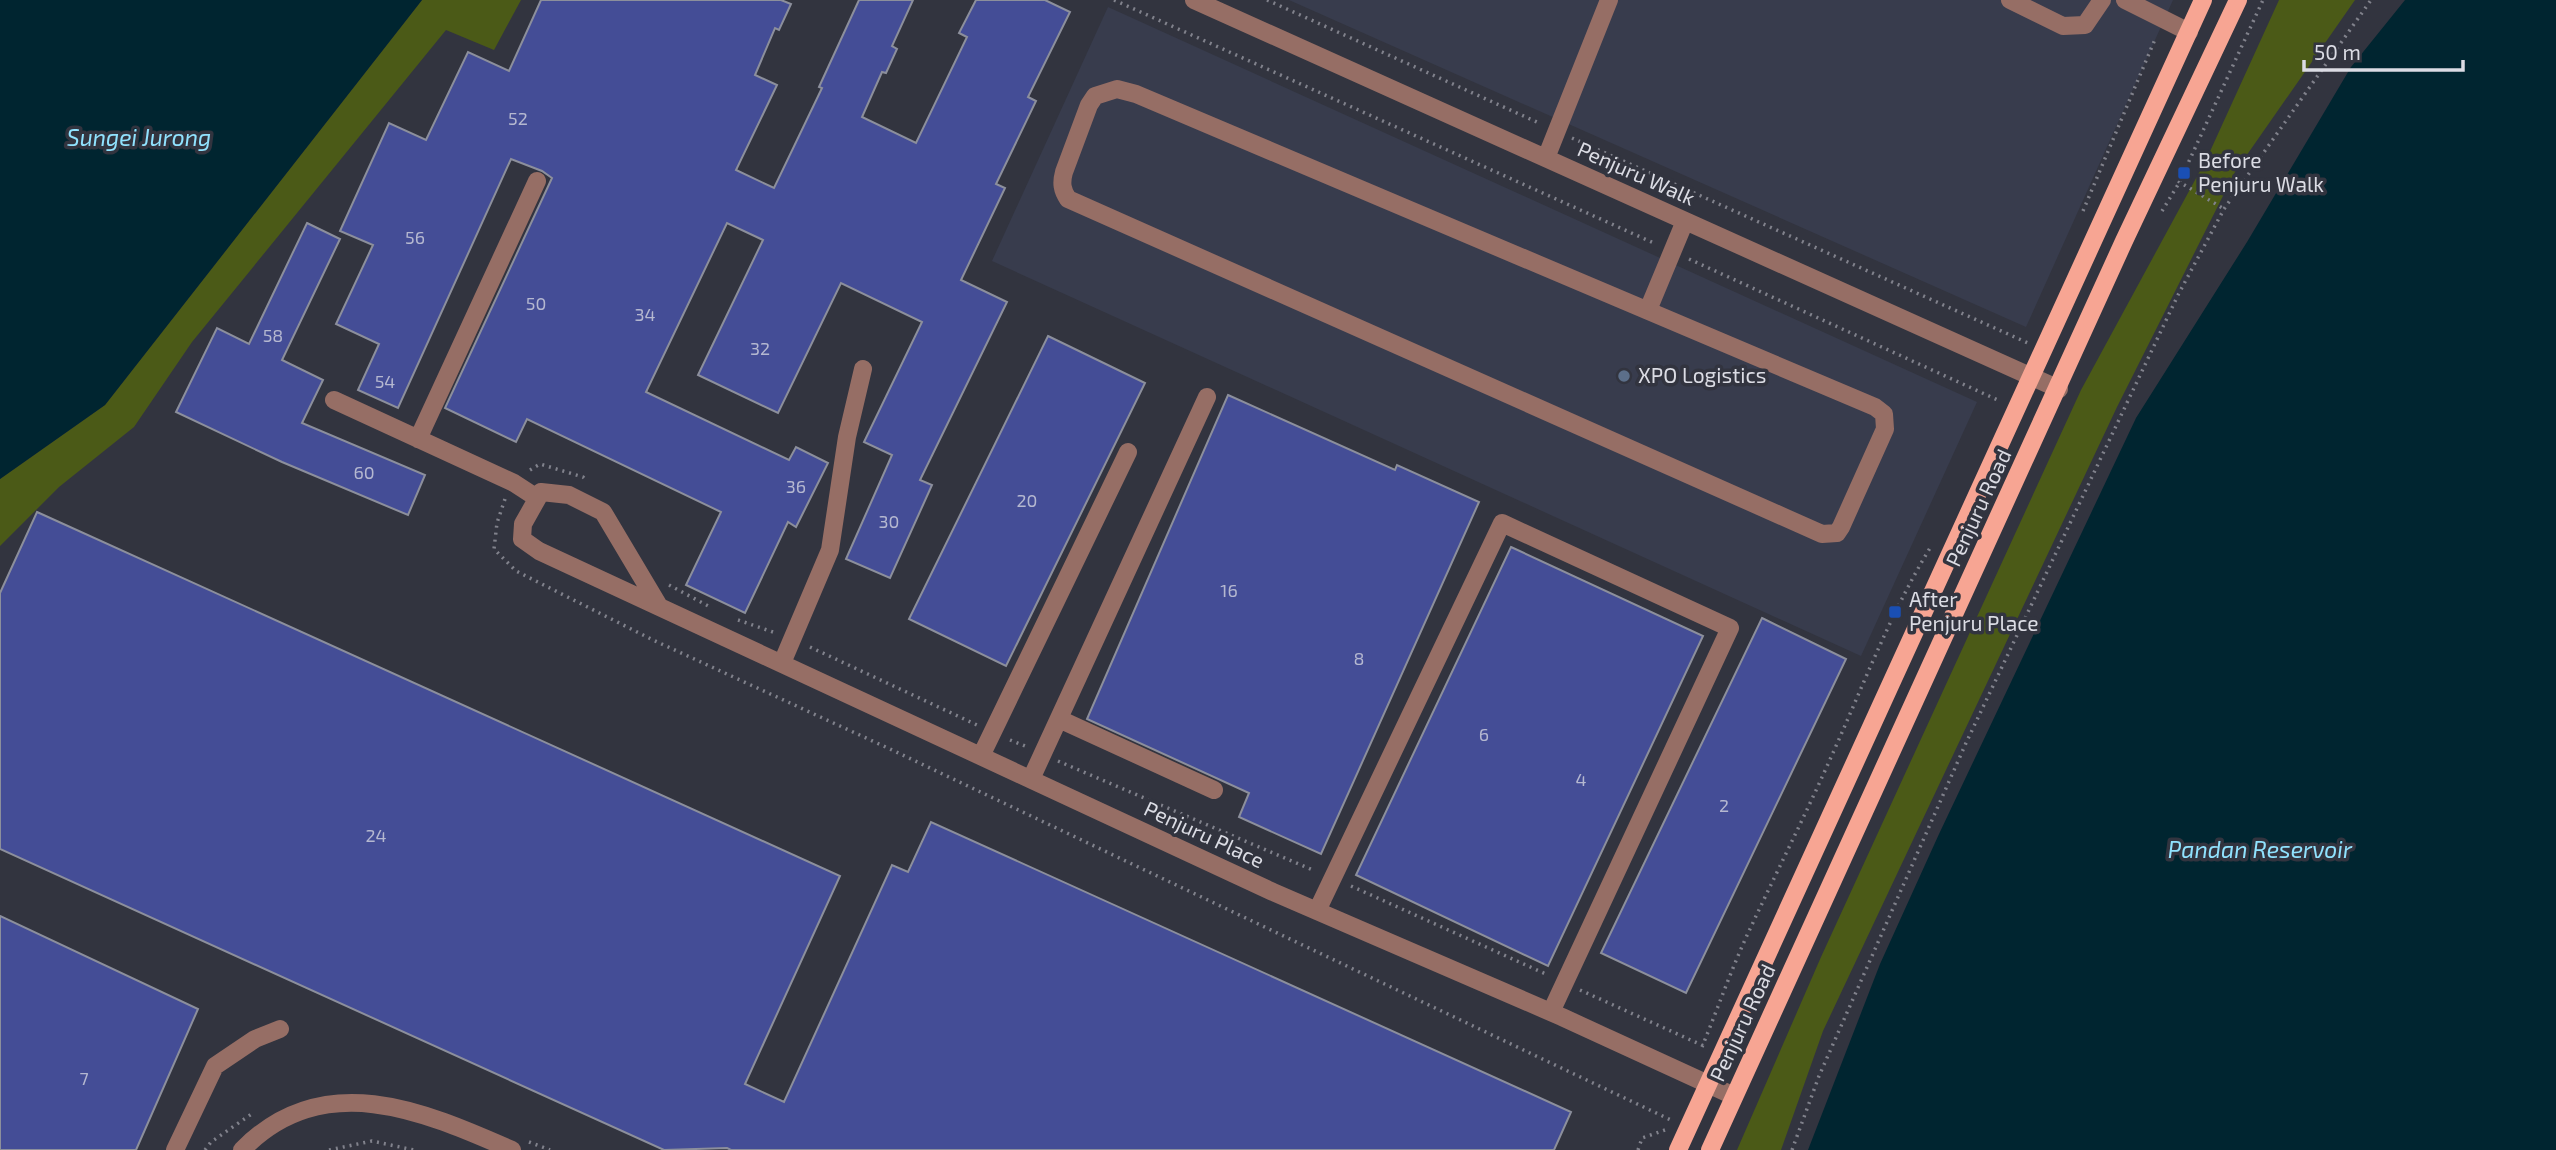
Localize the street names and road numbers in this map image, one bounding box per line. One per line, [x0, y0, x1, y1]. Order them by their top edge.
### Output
street label: Penjuru Walk [1574, 136, 1699, 211]
street label: Penjuru Road [1940, 445, 2017, 570]
street label: Penjuru Place [1140, 795, 1269, 873]
street label: Penjuru Road [1704, 960, 1781, 1085]

